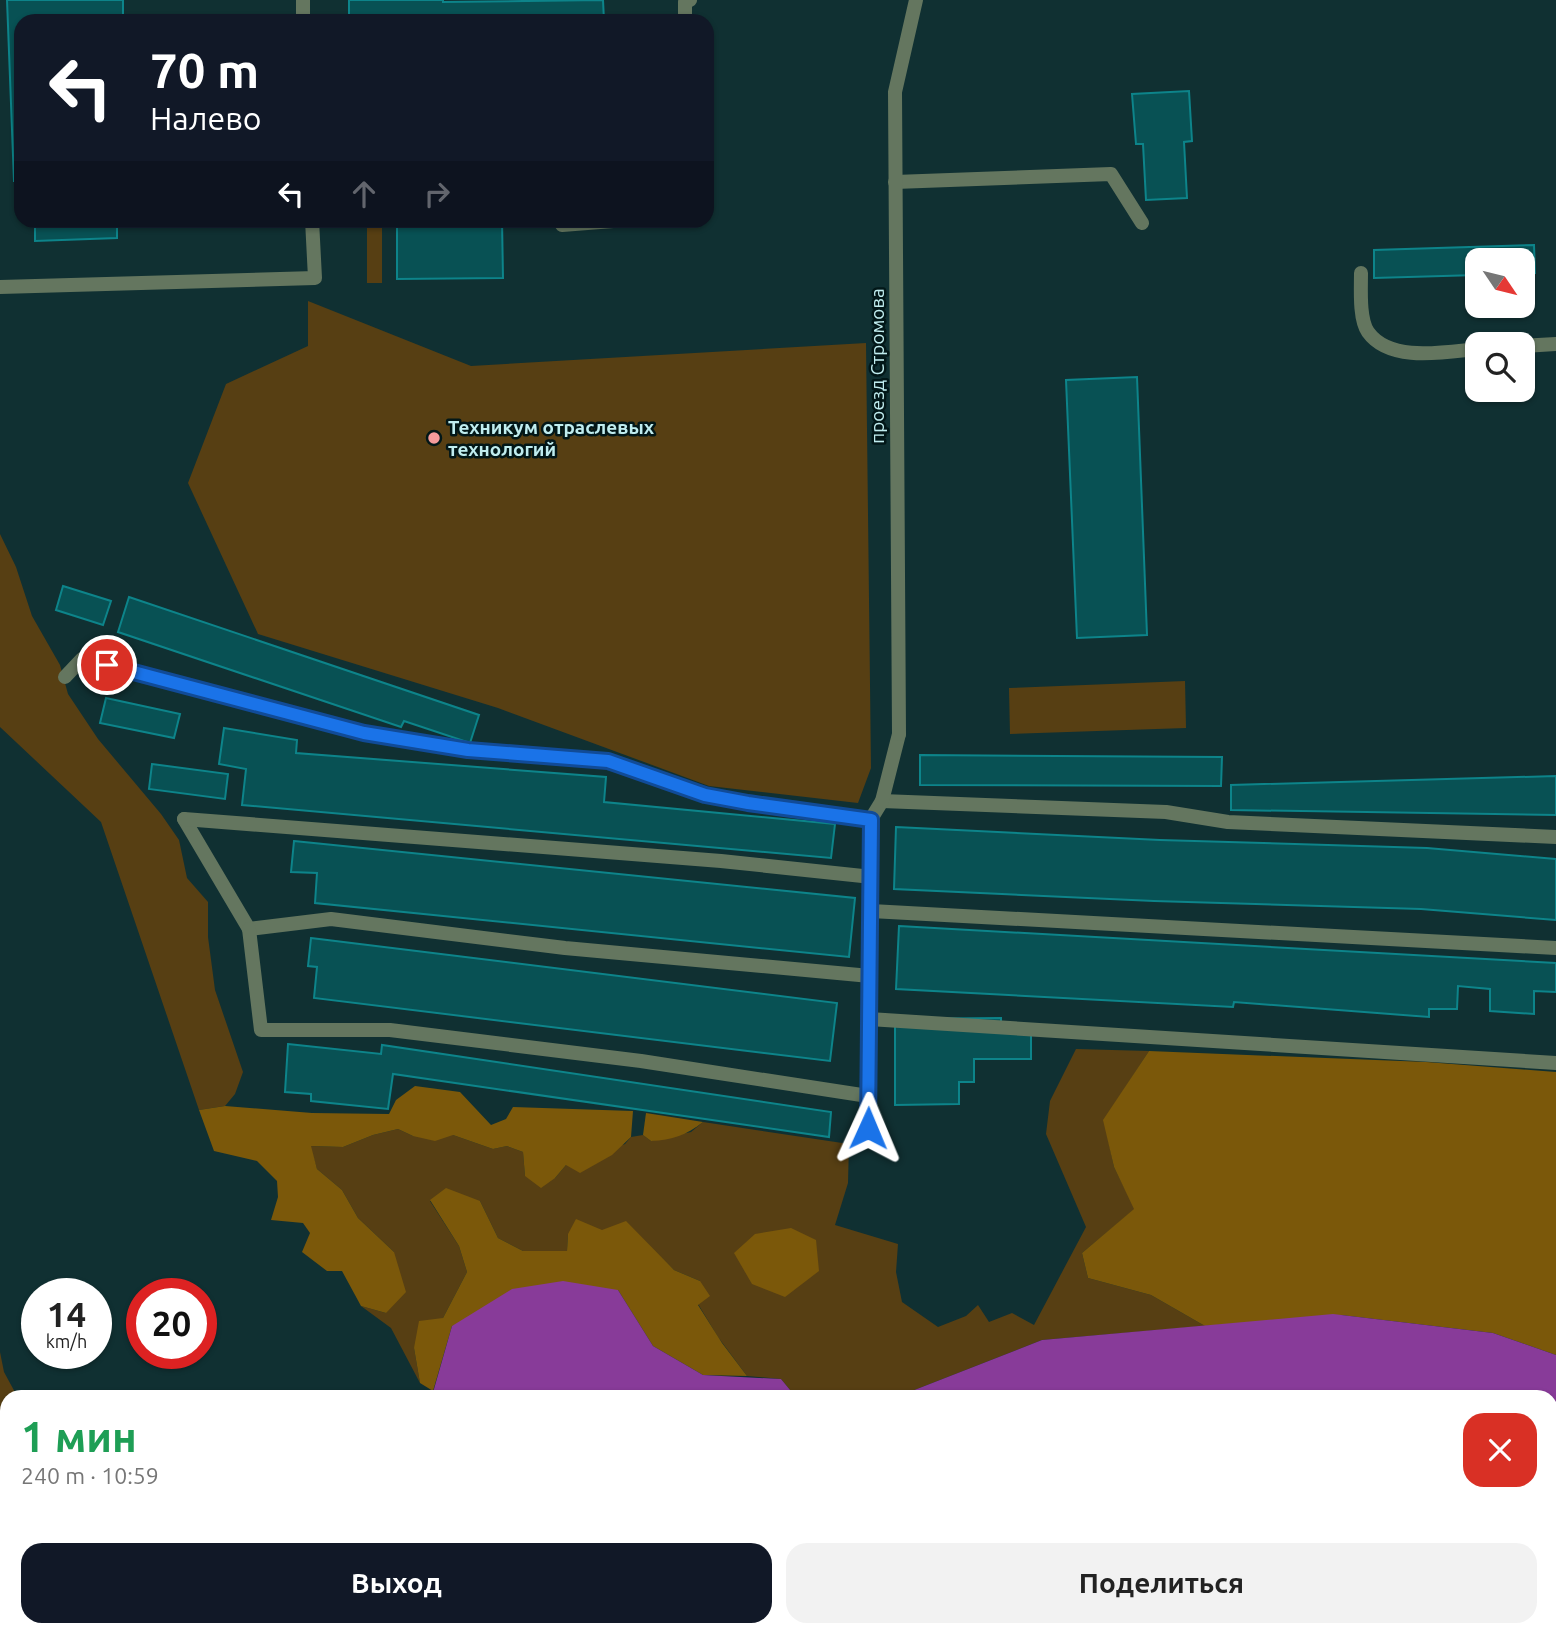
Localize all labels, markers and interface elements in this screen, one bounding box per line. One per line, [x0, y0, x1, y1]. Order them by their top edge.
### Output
icon: left [35, 42, 126, 133]
text: 70 m [150, 42, 259, 97]
text: Налево [150, 100, 262, 136]
icon: left [272, 175, 310, 213]
icon: ahead [345, 175, 383, 213]
icon: right [418, 175, 456, 213]
north arrow [1465, 248, 1535, 318]
map controls [1465, 248, 1535, 402]
street label: проезд Стромова [866, 288, 888, 444]
button: search [1465, 332, 1535, 402]
place label: Техникум отраслевых технологий [448, 416, 655, 460]
marker: Техникум отраслевых технологий [426, 430, 442, 446]
pin [77, 635, 137, 695]
icon: arrive [88, 646, 126, 684]
position arrow [831, 1091, 905, 1165]
speed limit sign: 20 [126, 1278, 217, 1369]
text: 14 [47, 1294, 86, 1334]
text: km/h [46, 1331, 87, 1351]
text: 1 мин [21, 1413, 137, 1460]
button: close [1463, 1413, 1537, 1487]
text: 240 m · 10:59 [21, 1463, 159, 1488]
button: Выход [21, 1543, 772, 1623]
button: Поделиться [786, 1543, 1537, 1623]

